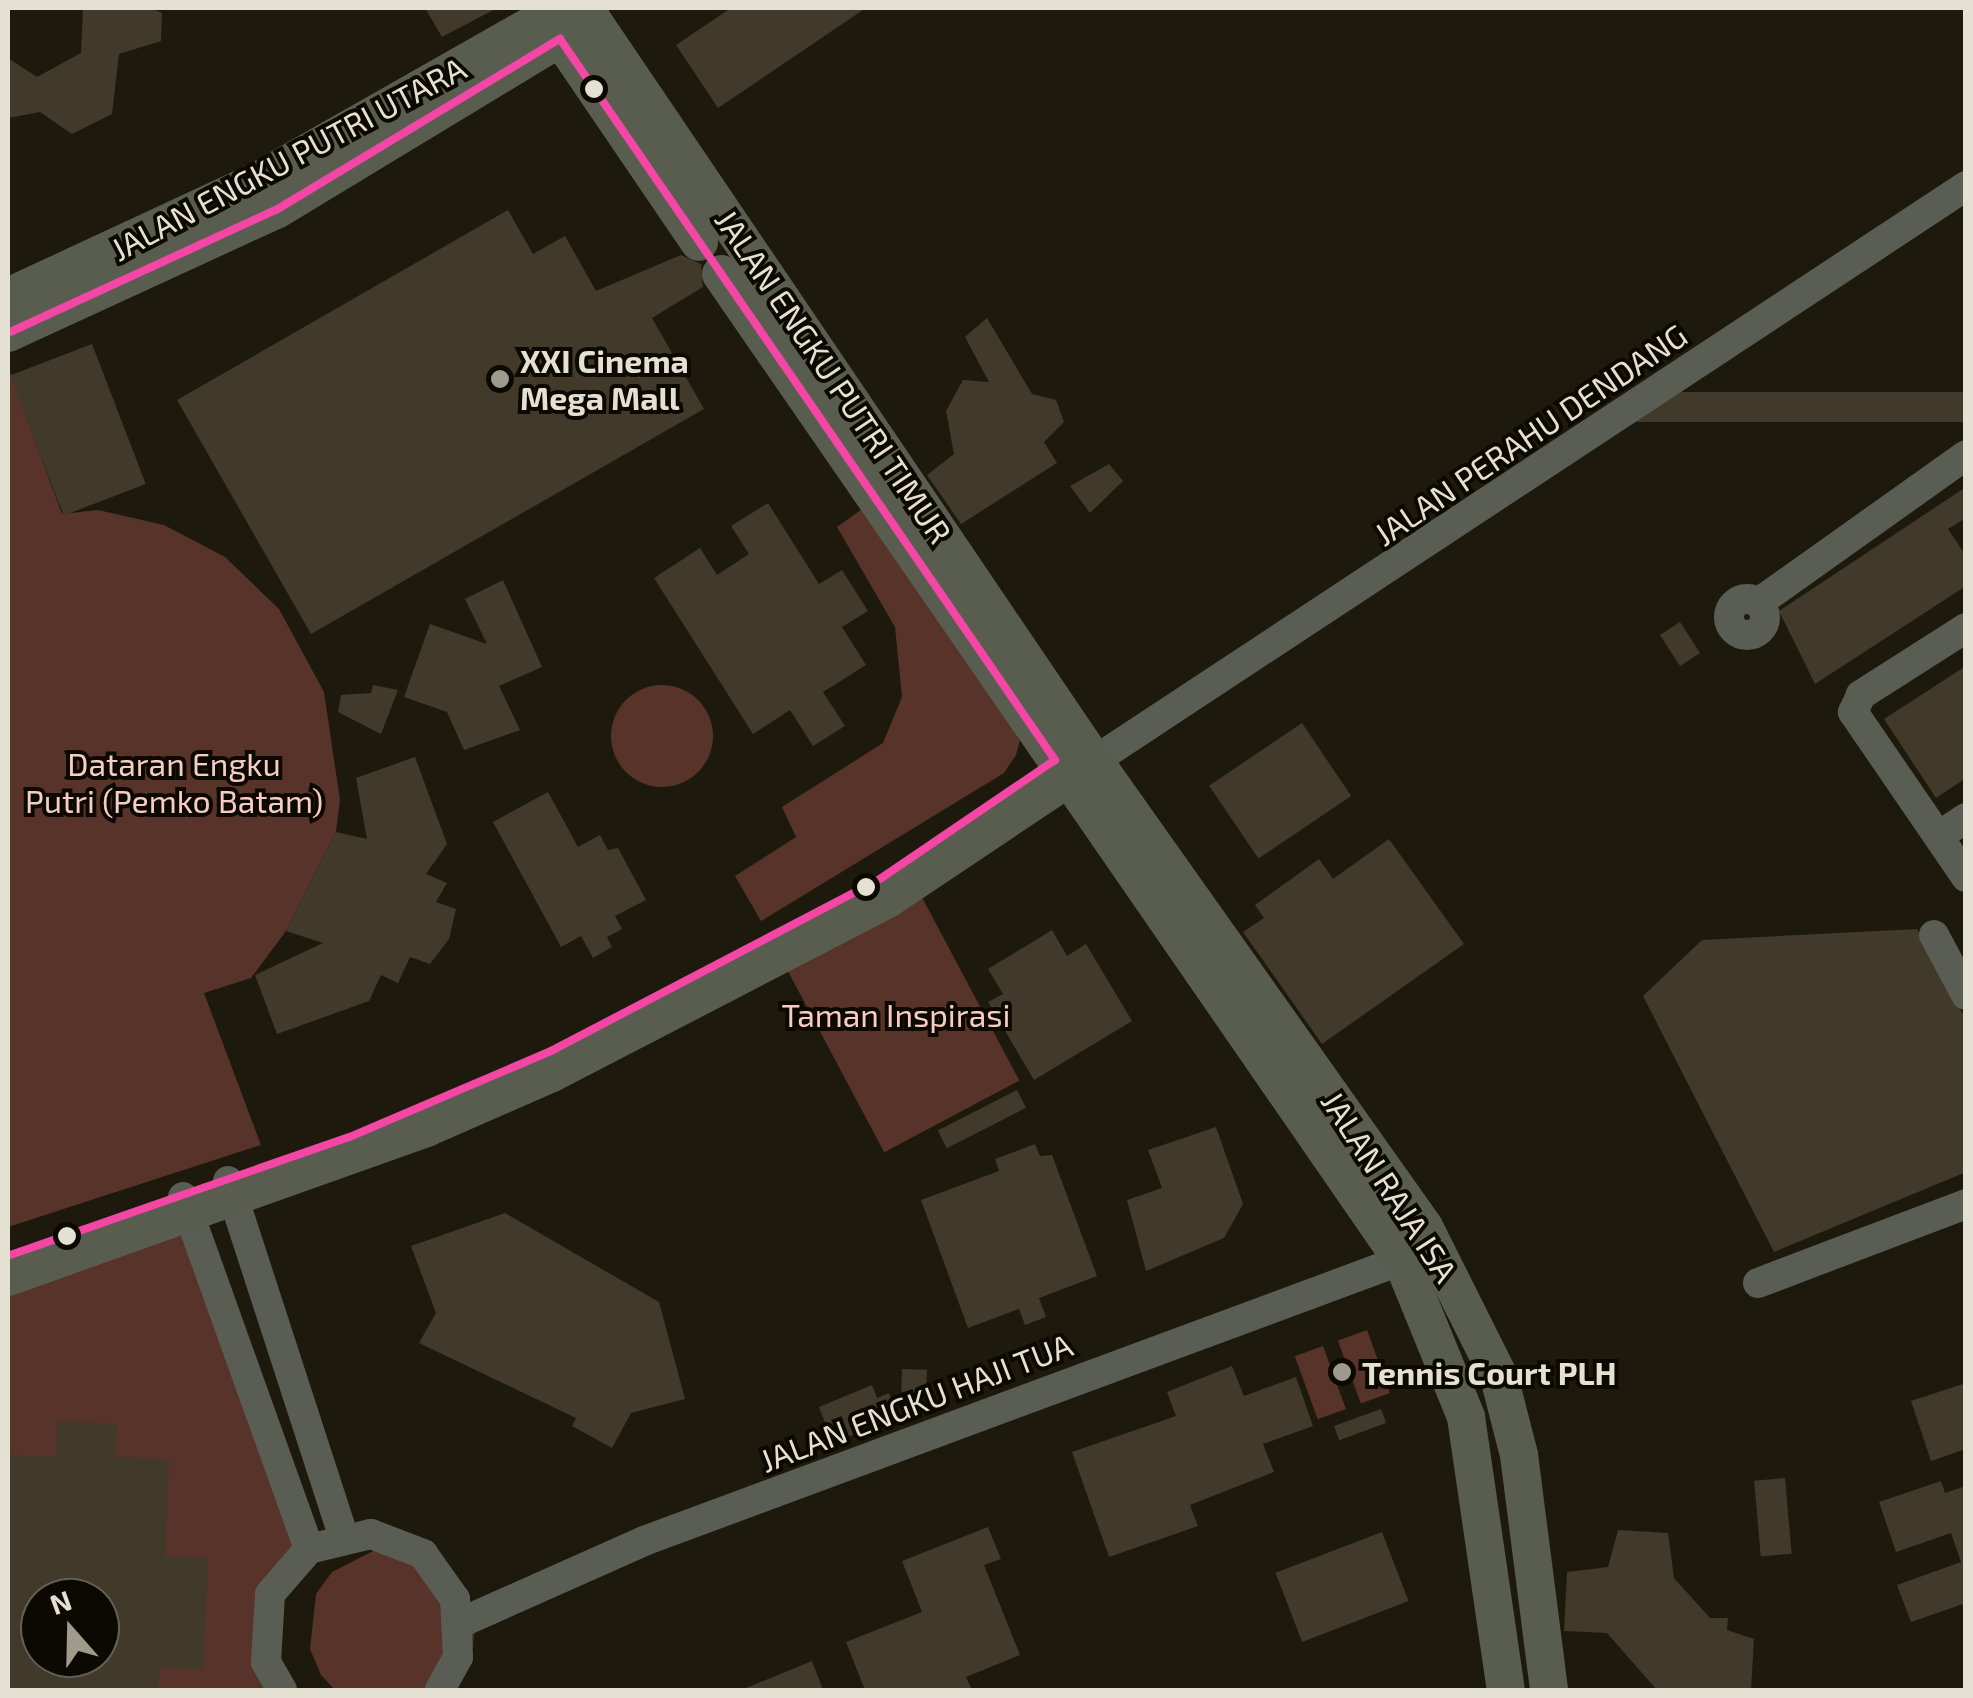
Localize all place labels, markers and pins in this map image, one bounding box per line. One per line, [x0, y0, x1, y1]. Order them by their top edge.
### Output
unlabelled marker [584, 79, 604, 99]
place label: XXI Cinema Mega Mall [520, 342, 689, 417]
marker: XXI Cinema Mega Mall [489, 368, 511, 390]
unlabelled marker [856, 877, 876, 897]
unlabelled marker [57, 1226, 77, 1246]
place label: Tennis Court PLH [1362, 1353, 1617, 1391]
marker: Tennis Court PLH [1331, 1361, 1353, 1383]

